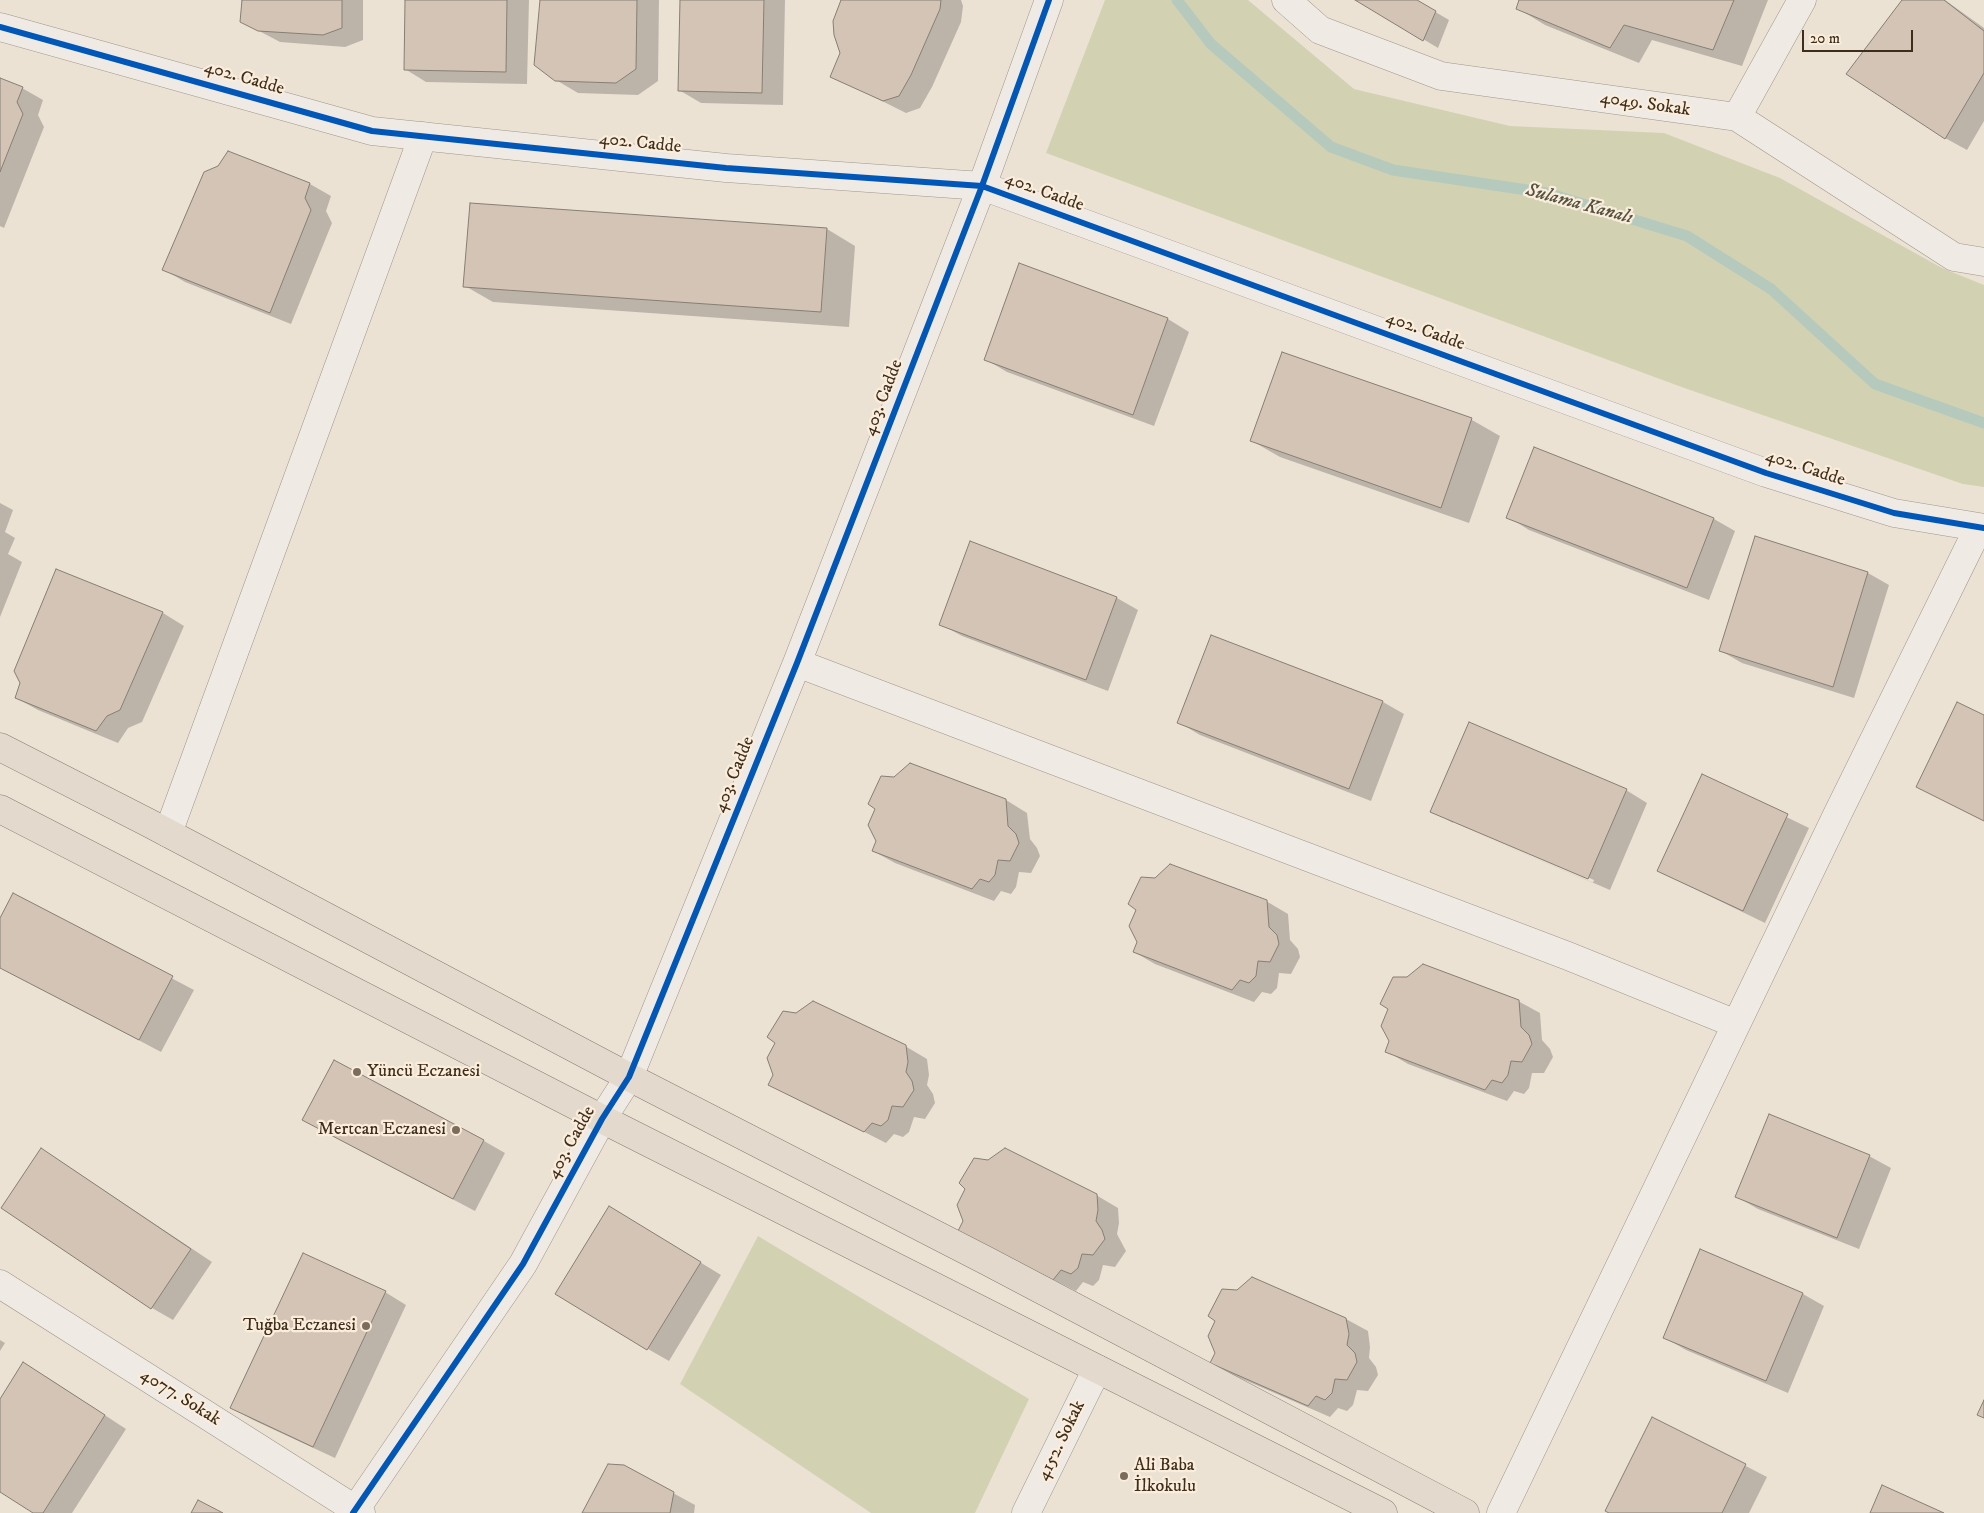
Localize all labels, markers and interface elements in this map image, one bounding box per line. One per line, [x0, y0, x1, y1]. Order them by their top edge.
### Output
scale bar [1804, 20, 1915, 52]
text: 20 m [1810, 29, 1840, 48]
street label: 402. Cadde [201, 57, 287, 101]
street label: 4049. Sokak [1598, 88, 1692, 122]
street label: 402. Cadde [598, 129, 682, 159]
street label: 402. Cadde [1002, 169, 1086, 217]
water label: Sulama Kanalı [1523, 180, 1635, 230]
street label: 402. Cadde [1383, 308, 1467, 356]
street label: 403. Cadde [860, 357, 908, 439]
street label: 402. Cadde [1763, 446, 1847, 492]
street label: 403. Cadde [710, 734, 760, 816]
place label: Yüncü Eczanesi [367, 1061, 480, 1083]
marker: Yüncü Eczanesi [351, 1066, 363, 1078]
street label: 403. Cadde [543, 1103, 601, 1183]
place label: Mertcan Eczanesi [318, 1119, 446, 1141]
marker: Mertcan Eczanesi [450, 1124, 462, 1136]
place label: Tuğba Eczanesi [243, 1315, 356, 1337]
marker: Tuğba Eczanesi [360, 1320, 372, 1332]
street label: 4077. Sokak [136, 1365, 224, 1431]
street label: 4152. Sokak [1033, 1397, 1091, 1485]
place label: Ali Baba İlkokulu [1134, 1455, 1196, 1498]
marker: Ali Baba İlkokulu [1118, 1470, 1130, 1482]

